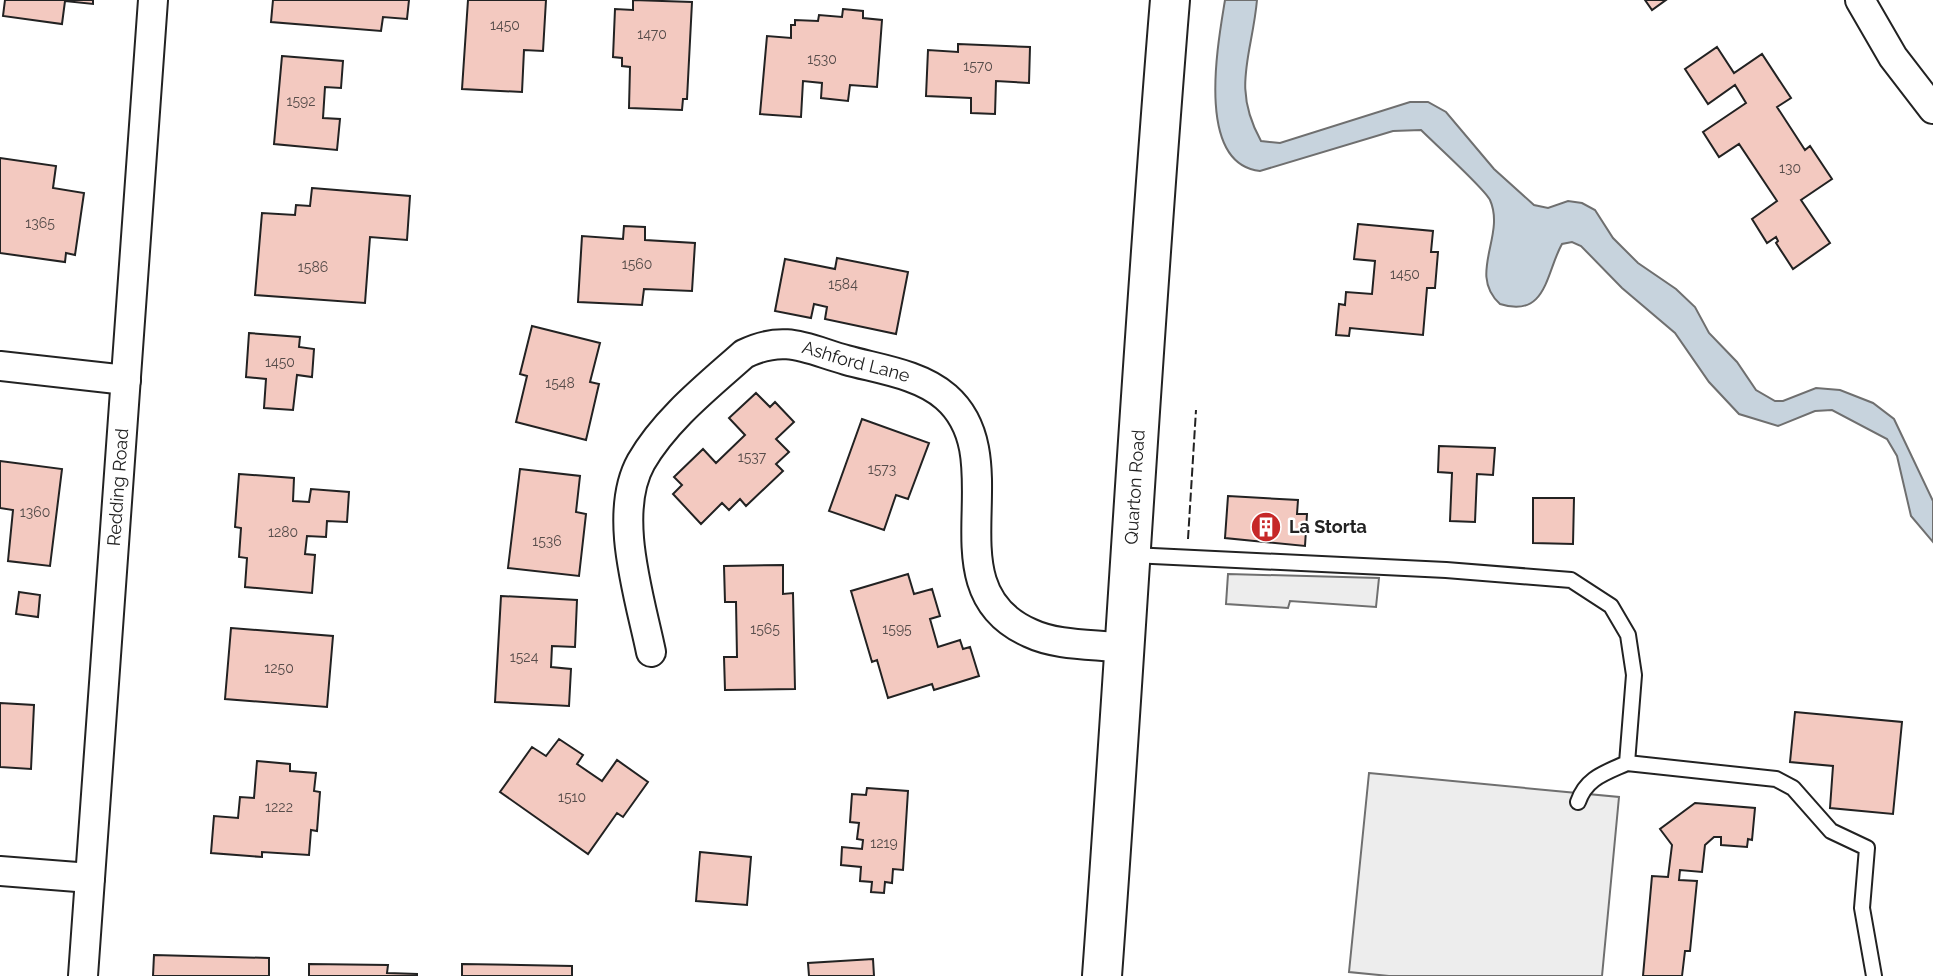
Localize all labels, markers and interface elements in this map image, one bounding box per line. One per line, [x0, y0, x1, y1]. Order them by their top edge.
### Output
house number: 1450 [490, 17, 520, 33]
house number: 1470 [637, 26, 667, 42]
house number: 1530 [807, 51, 837, 67]
house number: 1570 [963, 58, 993, 74]
house number: 1592 [286, 93, 316, 109]
house number: 130 [1779, 160, 1801, 176]
house number: 1365 [25, 215, 55, 231]
house number: 1560 [622, 256, 652, 272]
house number: 1586 [298, 259, 328, 275]
house number: 1450 [1390, 266, 1420, 282]
house number: 1584 [828, 276, 858, 292]
street label: Ashford Lane [800, 336, 913, 386]
house number: 1450 [265, 354, 295, 370]
house number: 1548 [545, 375, 575, 391]
street label: Redding Road [103, 428, 132, 547]
street label: Quarton Road [1120, 429, 1149, 545]
house number: 1537 [738, 449, 767, 465]
house number: 1573 [868, 461, 896, 477]
house number: 1360 [20, 504, 50, 520]
building icon: La Storta [1249, 510, 1283, 544]
place label: La Storta [1289, 516, 1367, 537]
house number: 1280 [268, 524, 298, 540]
house number: 1536 [532, 533, 562, 549]
house number: 1565 [750, 621, 780, 637]
house number: 1595 [882, 621, 912, 637]
house number: 1524 [510, 649, 539, 665]
house number: 1250 [264, 660, 294, 676]
house number: 1510 [558, 789, 586, 805]
house number: 1222 [265, 799, 293, 815]
house number: 1219 [870, 835, 898, 851]

